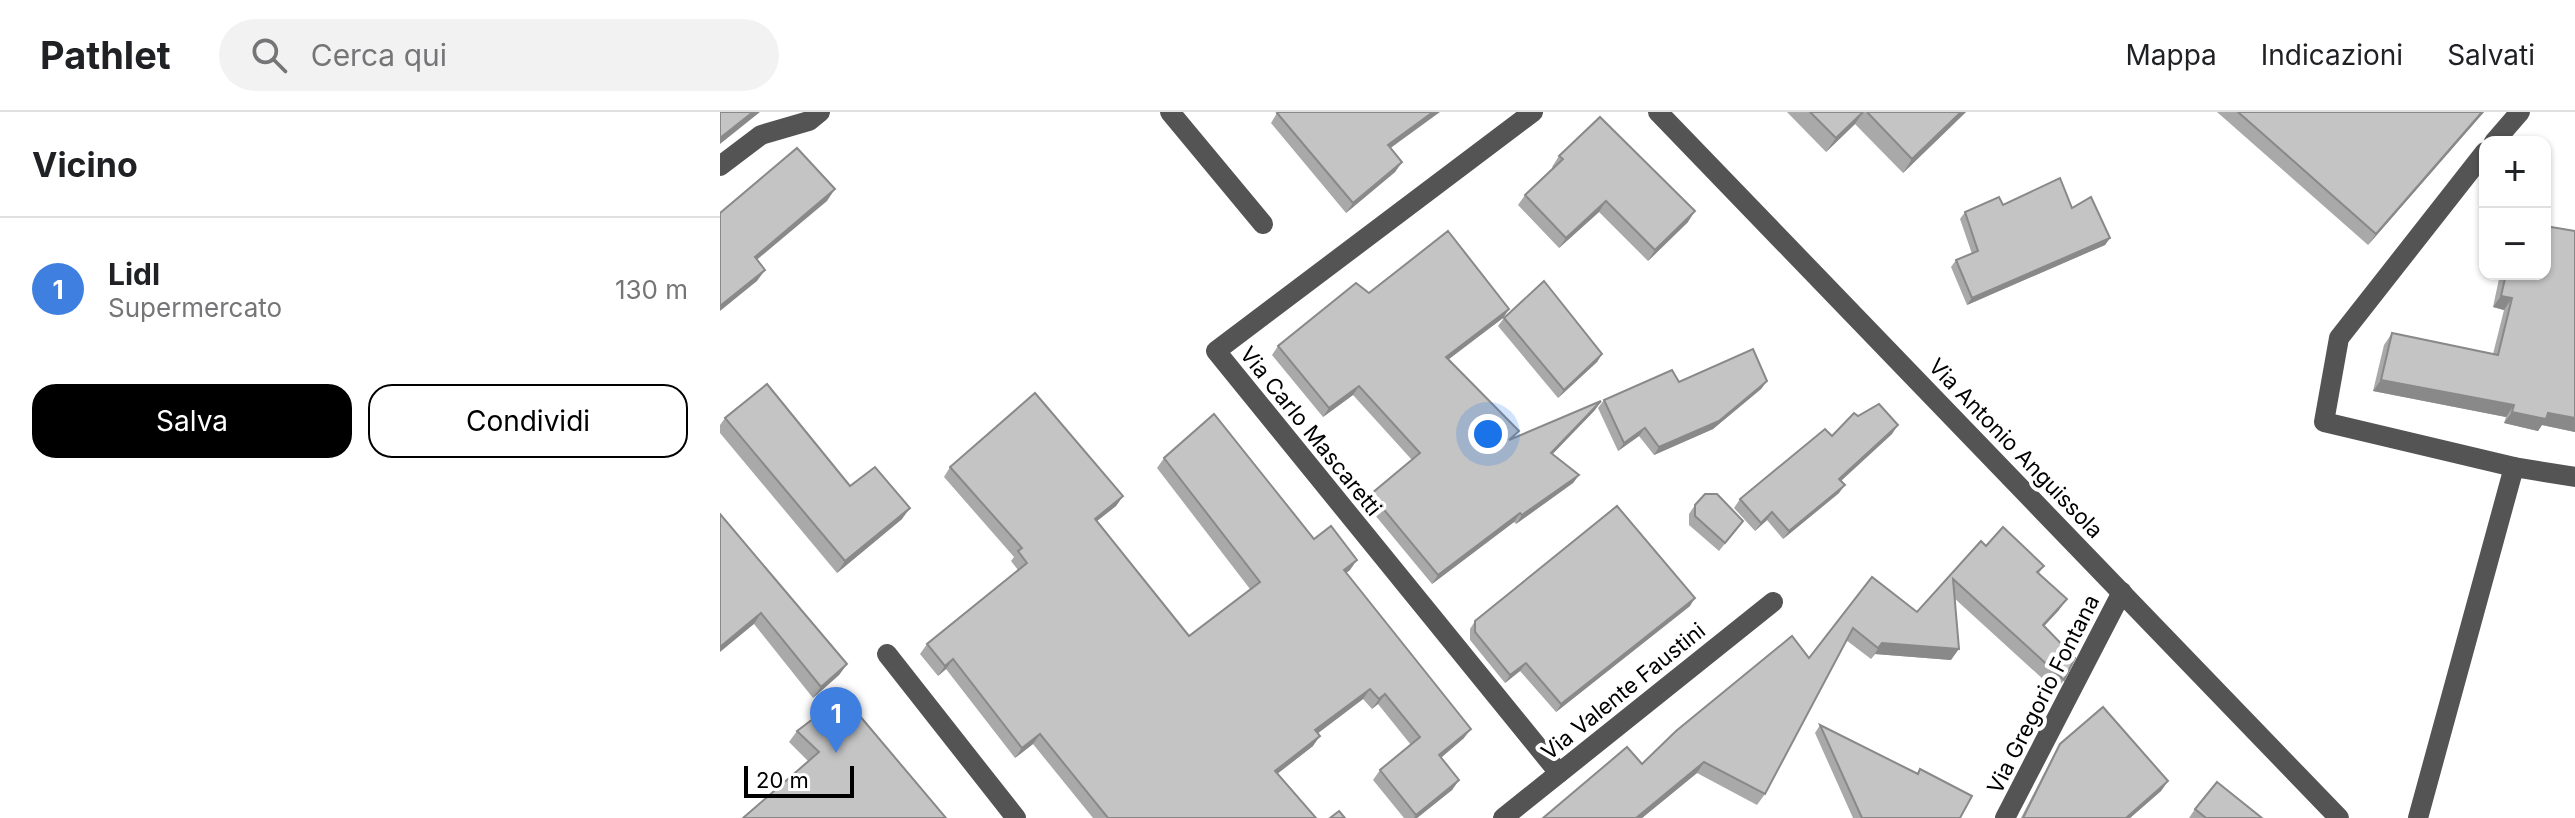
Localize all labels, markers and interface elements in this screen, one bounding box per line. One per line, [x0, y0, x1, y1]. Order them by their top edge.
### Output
search box [219, 19, 779, 91]
text: Pathlet [40, 32, 171, 78]
icon: search [247, 33, 291, 77]
text: Cerca qui [311, 37, 447, 73]
text: Mappa [2125, 38, 2217, 72]
text: Indicazioni [2261, 38, 2403, 72]
text: Salvati [2447, 38, 2535, 72]
map controls [2479, 136, 2551, 280]
button: + [2479, 136, 2551, 208]
text: Vicino [32, 144, 138, 185]
button: − [2479, 208, 2551, 280]
text: Lidl [108, 256, 160, 292]
text: 1 [52, 274, 64, 305]
text: 130 m [615, 274, 688, 305]
text: Supermercato [108, 292, 282, 323]
street label: Via Carlo Mascaretti [1235, 341, 1387, 521]
street label: Via Antonio Anguissola [1924, 353, 2108, 543]
button: Salva [32, 384, 352, 458]
button: Condividi [368, 384, 688, 458]
your location [1468, 414, 1508, 454]
street label: Via Gregorio Fontana [1982, 590, 2104, 798]
street label: Via Valente Faustini [1536, 617, 1710, 765]
pin: 1 [810, 687, 862, 753]
scale bar [744, 762, 854, 798]
text: 20 m [756, 767, 809, 793]

